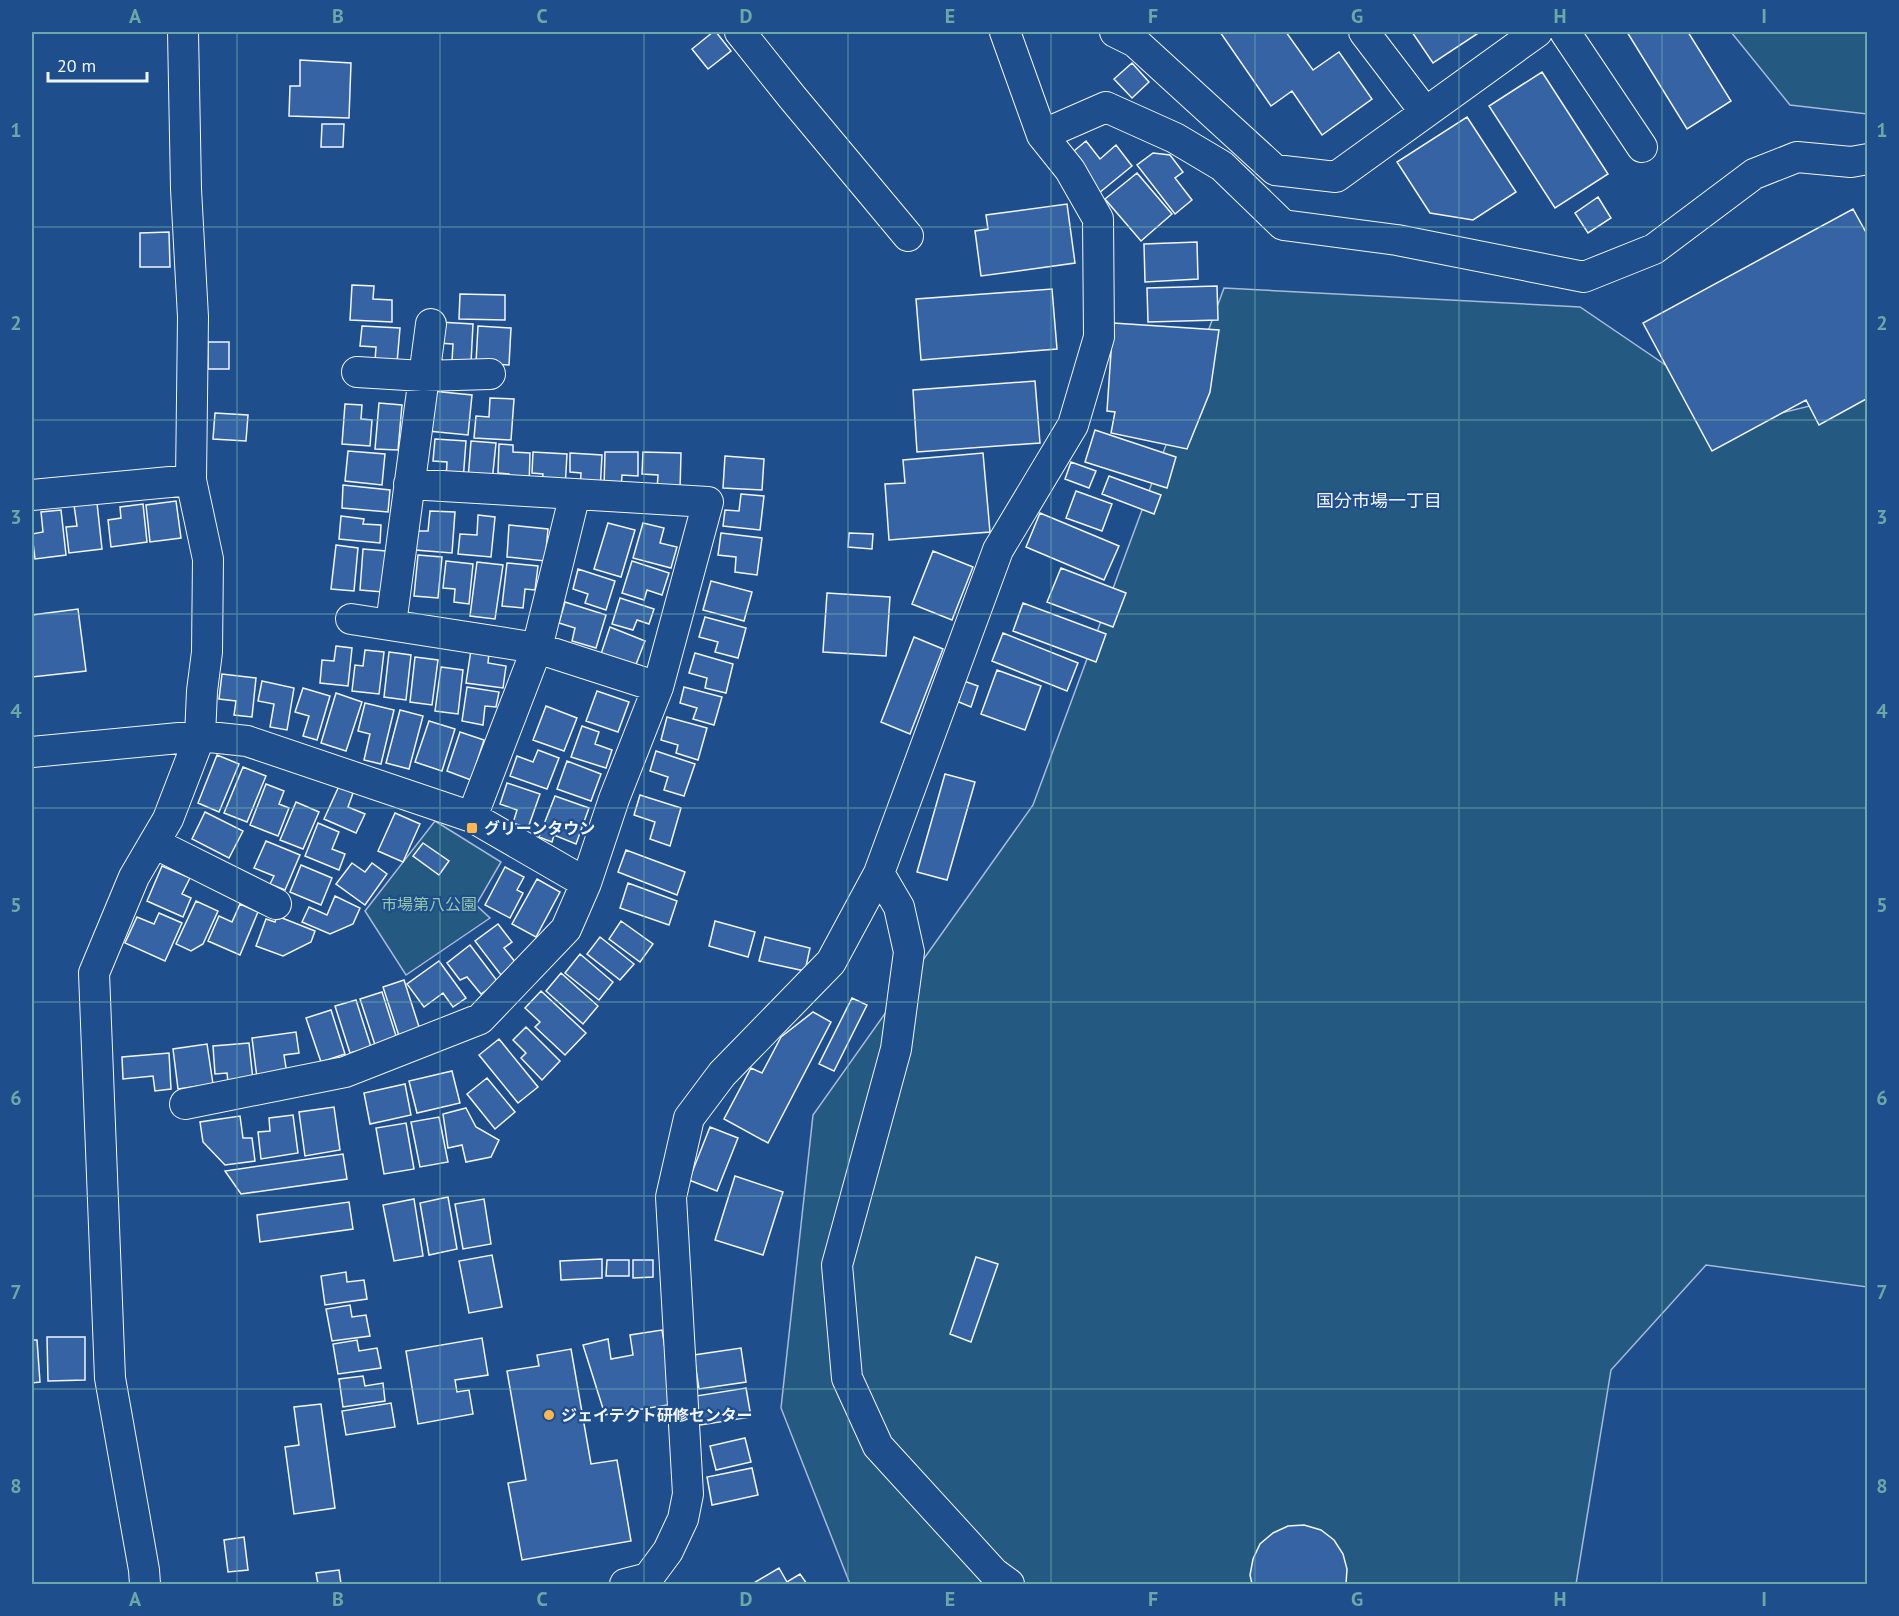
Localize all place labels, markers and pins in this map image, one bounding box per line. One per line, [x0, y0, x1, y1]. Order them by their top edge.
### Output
place label: グリーンタウン [484, 818, 595, 838]
marker: グリーンタウン [465, 821, 479, 835]
place label: ジェイテクト研修センター [561, 1405, 753, 1425]
marker: ジェイテクト研修センター [542, 1408, 556, 1422]

